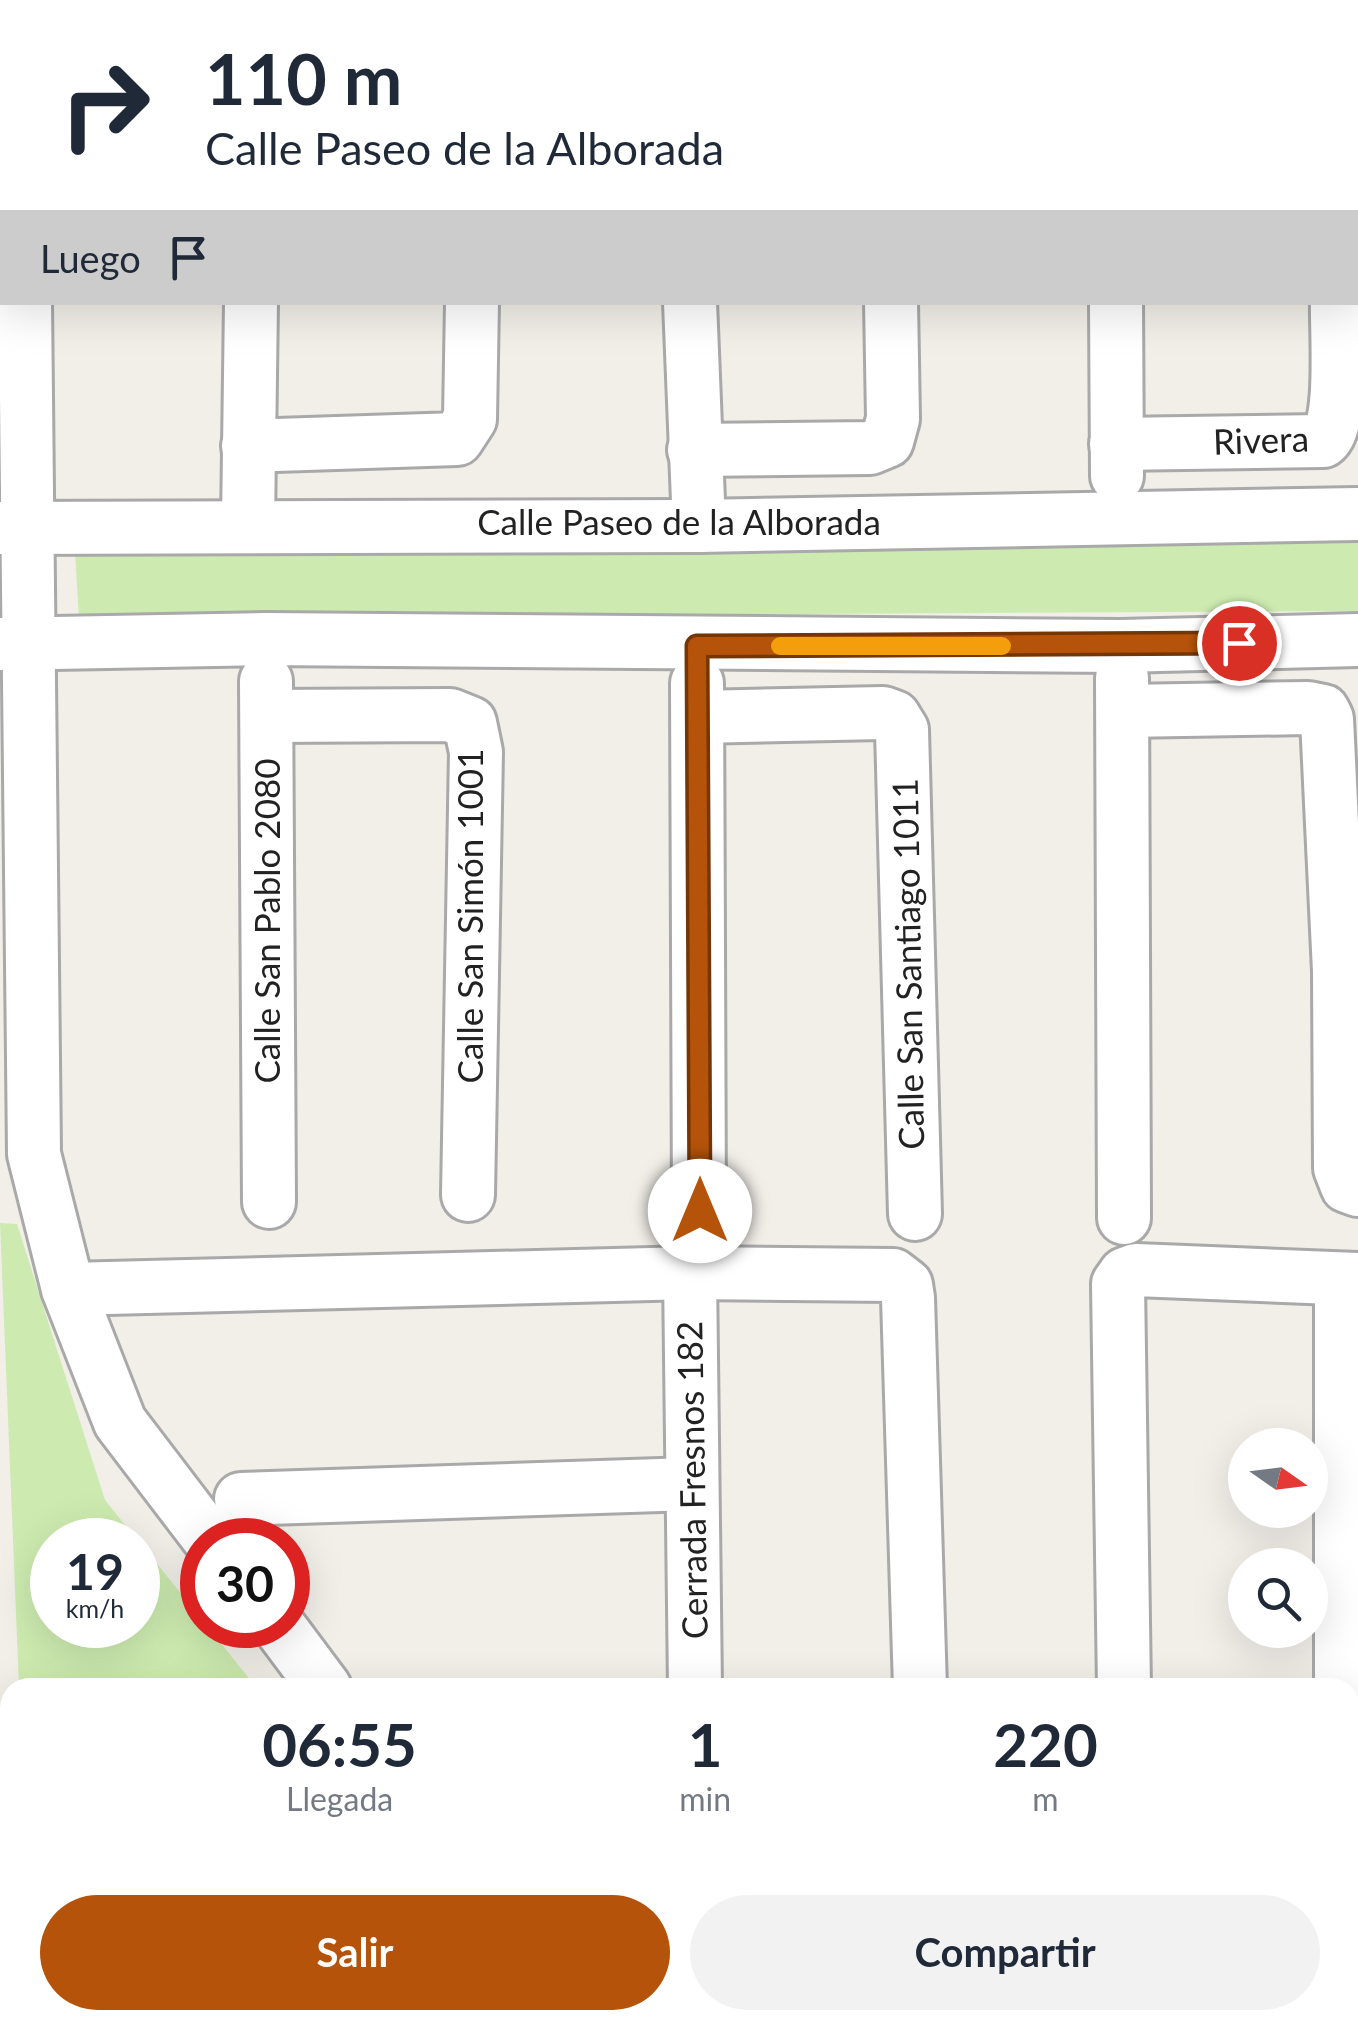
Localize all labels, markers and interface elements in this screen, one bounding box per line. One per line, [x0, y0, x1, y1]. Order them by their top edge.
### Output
text: 110 m [205, 36, 402, 120]
icon: right [40, 40, 170, 170]
text: Calle Paseo de la Alborada [205, 121, 724, 175]
icon: arrive [161, 230, 216, 285]
text: Luego [40, 235, 141, 281]
street label: Rivera [1212, 416, 1310, 462]
street label: Calle Paseo de la Alborada [477, 500, 881, 542]
pin [1197, 601, 1282, 686]
icon: arrive [1212, 616, 1267, 671]
street label: Calle San Simón 1001 [448, 749, 490, 1083]
street label: Calle San Pablo 2080 [245, 758, 287, 1084]
street label: Calle San Santiago 1011 [883, 778, 931, 1150]
position arrow [648, 1159, 752, 1263]
street label: Cerrada Fresnos 182 [667, 1320, 715, 1640]
north arrow [1228, 1428, 1328, 1528]
map controls [1228, 1428, 1328, 1648]
speed limit sign: 30 [180, 1518, 310, 1648]
text: 19 [66, 1541, 124, 1601]
button: search [1228, 1548, 1328, 1648]
text: km/h [66, 1593, 124, 1623]
text: 06:55 [262, 1708, 417, 1780]
text: 1 [688, 1708, 723, 1780]
text: 220 [993, 1708, 1098, 1780]
text: Llegada [286, 1779, 393, 1818]
text: min [679, 1779, 731, 1818]
text: m [1032, 1779, 1059, 1818]
button: Salir [40, 1895, 670, 2010]
button: Compartir [690, 1895, 1320, 2010]

